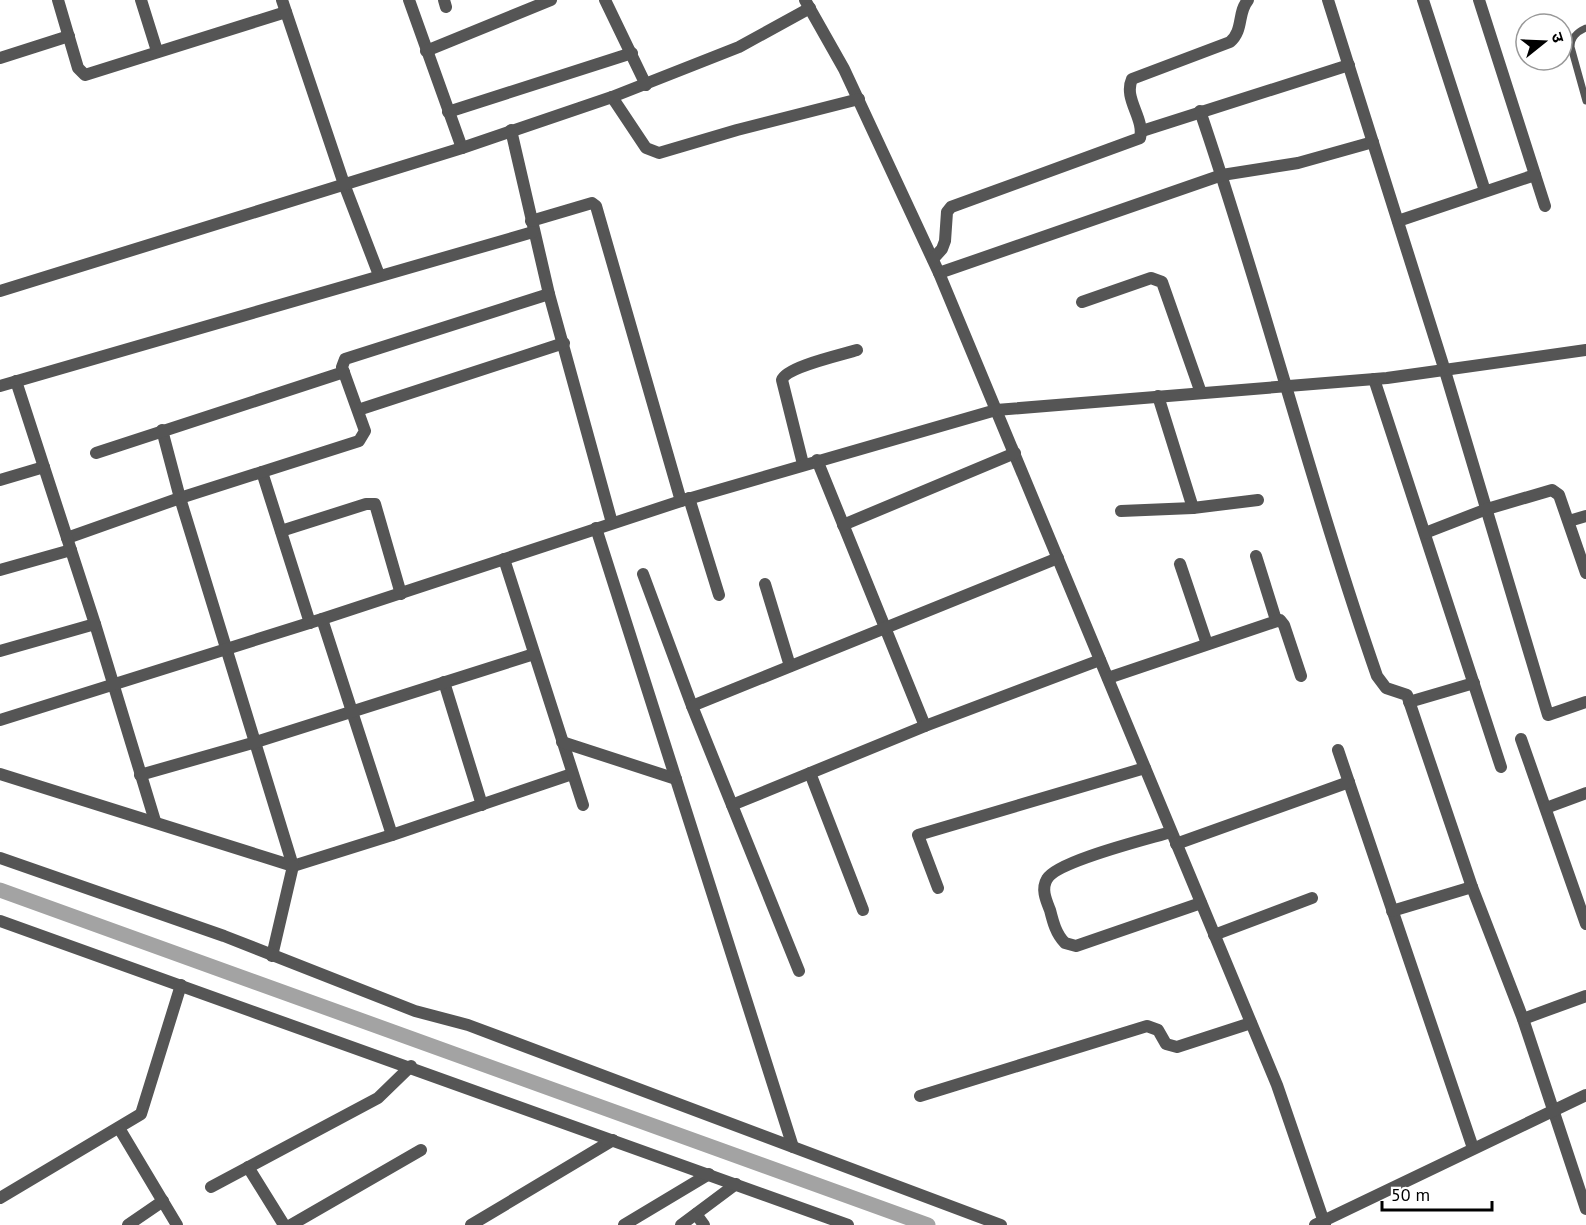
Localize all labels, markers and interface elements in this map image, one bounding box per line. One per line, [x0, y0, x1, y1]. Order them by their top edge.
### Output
north arrow [1514, 12, 1574, 72]
text: उ [1547, 30, 1569, 46]
scale bar [1382, 1174, 1492, 1212]
text: 50 m [1391, 1183, 1430, 1206]

